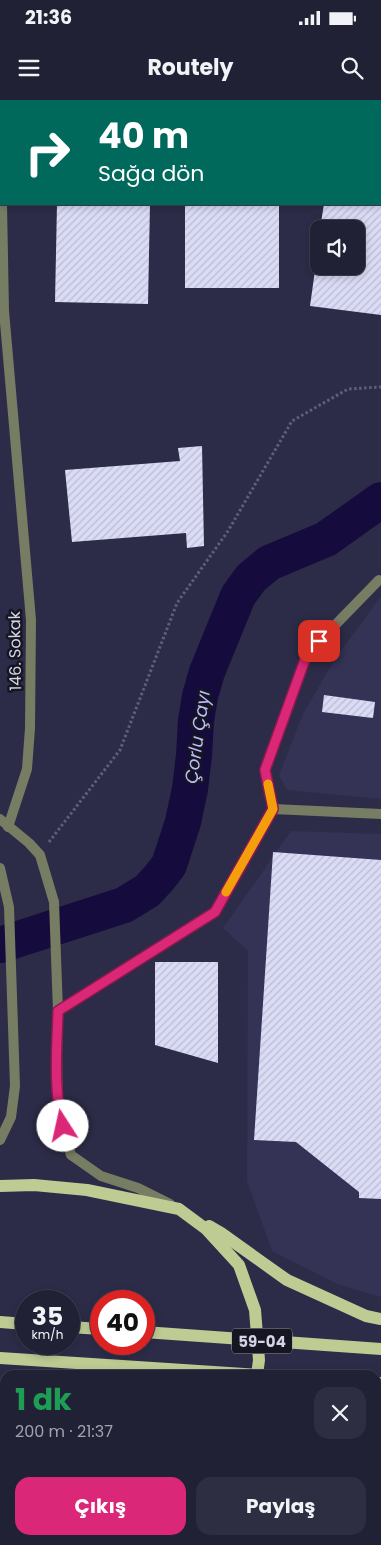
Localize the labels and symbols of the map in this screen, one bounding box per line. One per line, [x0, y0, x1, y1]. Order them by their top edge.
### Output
street label: 146. Sokak [3, 610, 27, 691]
pin [298, 620, 340, 662]
water label: Çorlu Çayı [178, 689, 216, 785]
position arrow [36, 1099, 88, 1151]
speed limit sign: 40 [90, 1290, 155, 1355]
road number: 59-04 [232, 1328, 292, 1354]

